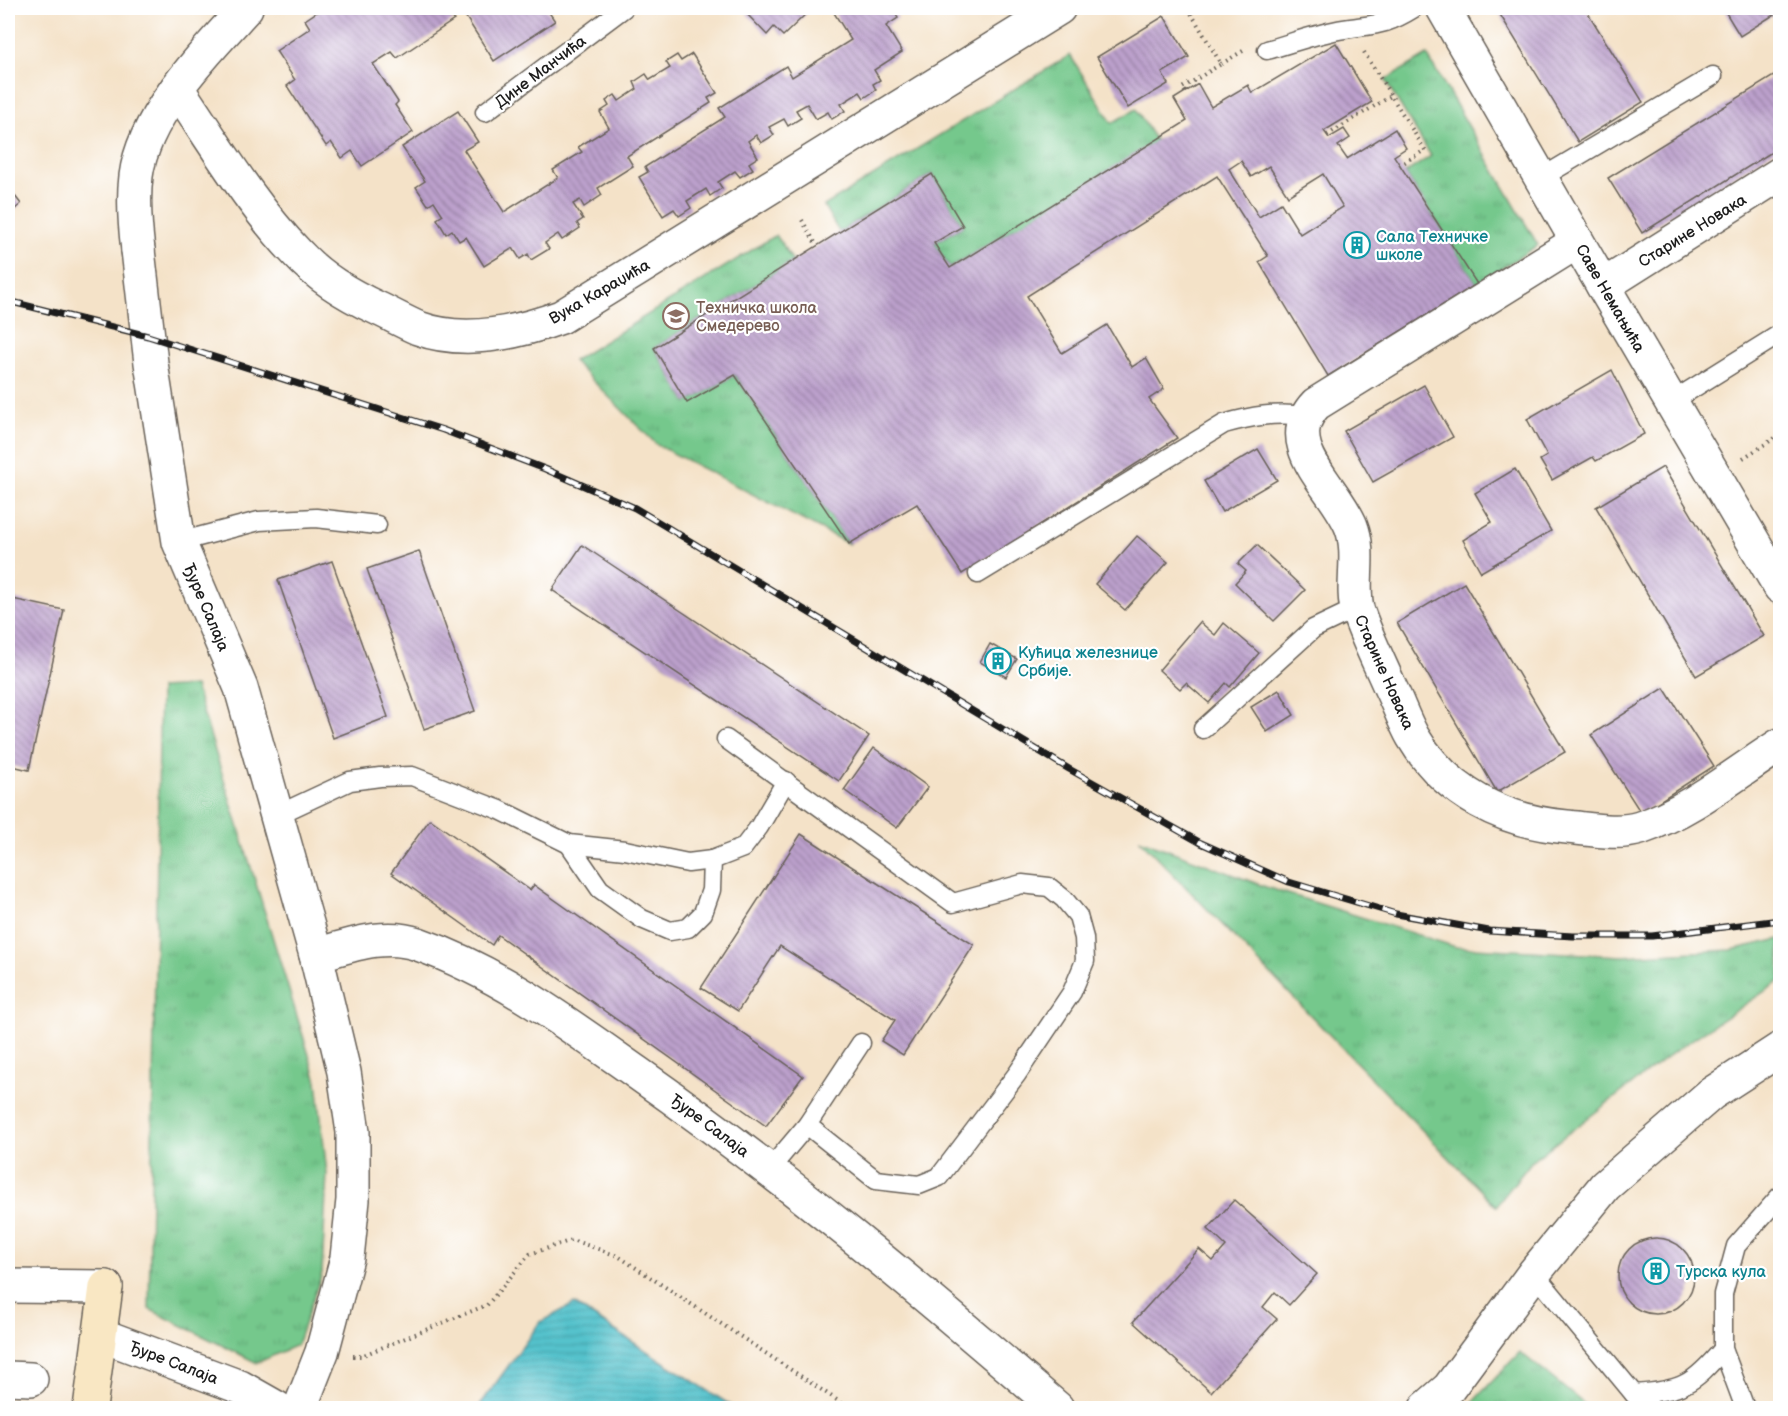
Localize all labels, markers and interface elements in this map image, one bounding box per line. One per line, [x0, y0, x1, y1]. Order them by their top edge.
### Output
street label: Дине Манчића [492, 31, 591, 113]
street label: Старине Новака [1635, 190, 1751, 272]
place label: Сала Техничке школе [1376, 228, 1488, 265]
building icon: Сала Техничке школе [1342, 230, 1372, 260]
street label: Саве Немањића [1571, 241, 1649, 357]
street label: Вука Караџића [546, 256, 654, 329]
place label: Техничка школа Смедерево [696, 299, 818, 336]
school or university icon: Техничка школа Смедерево [661, 301, 691, 331]
street label: Ђуре Салаја [179, 561, 233, 655]
street label: Старине Новака [1350, 612, 1418, 733]
place label: Кућица железнице Србије. [1018, 644, 1158, 681]
building icon: Кућица железнице Србије. [983, 646, 1013, 676]
street label: Ђуре Салаја [666, 1090, 753, 1162]
building icon: Турска кула [1641, 1256, 1671, 1286]
place label: Турска кула [1676, 1263, 1767, 1282]
street label: Ђуре Салаја [126, 1338, 221, 1389]

